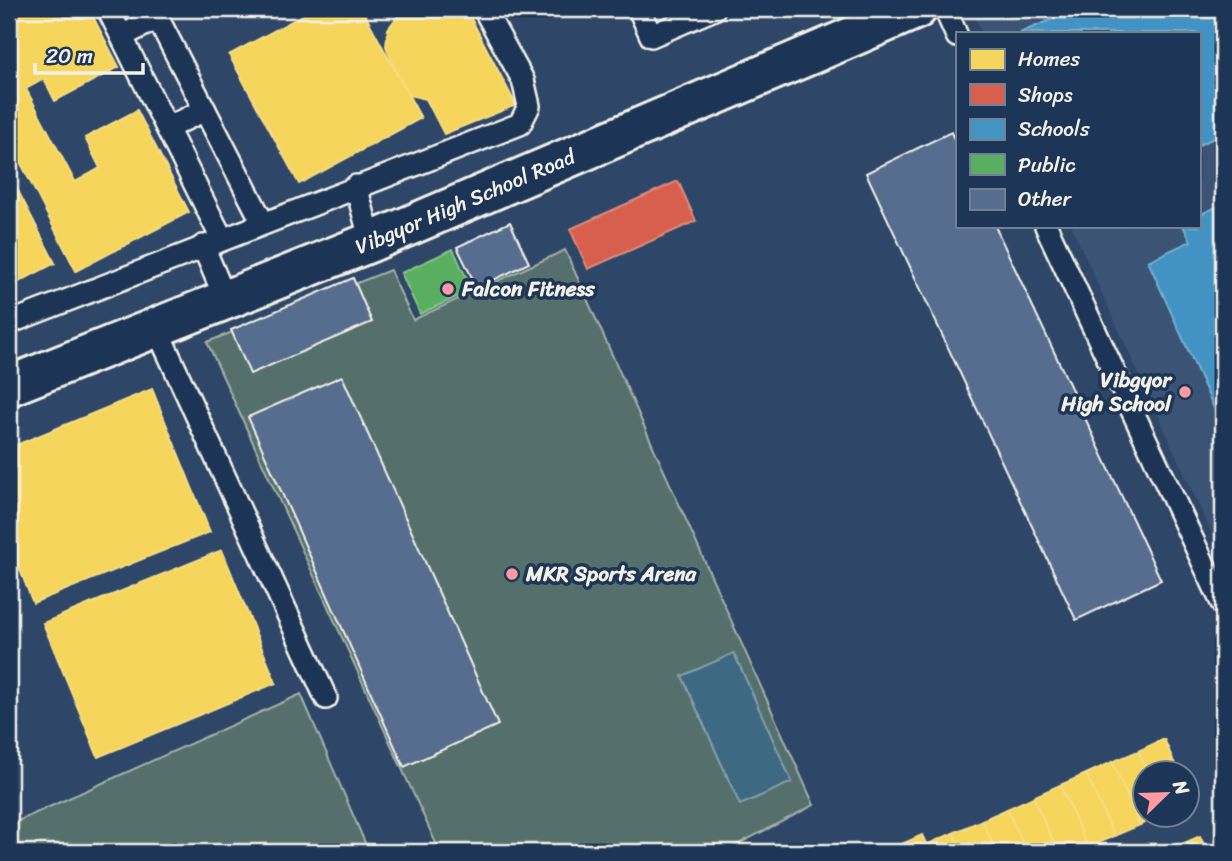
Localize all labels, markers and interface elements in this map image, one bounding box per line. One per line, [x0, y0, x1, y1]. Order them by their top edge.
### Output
scale bar [35, 32, 144, 76]
legend [956, 32, 1200, 228]
text: 20 m [46, 37, 93, 75]
text: Homes [1018, 40, 1080, 78]
text: Shops [1018, 76, 1073, 114]
text: Schools [1018, 110, 1090, 148]
street label: Vibgyor High School Road [349, 137, 583, 265]
text: Public [1018, 146, 1076, 184]
text: Other [1018, 180, 1073, 218]
place label: Falcon Fitness [461, 270, 596, 308]
marker: Falcon Fitness [440, 281, 456, 297]
place label: Vibgyor High School [1060, 361, 1173, 423]
marker: Vibgyor High School [1177, 384, 1193, 400]
place label: MKR Sports Arena [525, 555, 698, 593]
marker: MKR Sports Arena [504, 566, 520, 582]
north arrow [1130, 760, 1200, 830]
text: N [1163, 774, 1199, 801]

